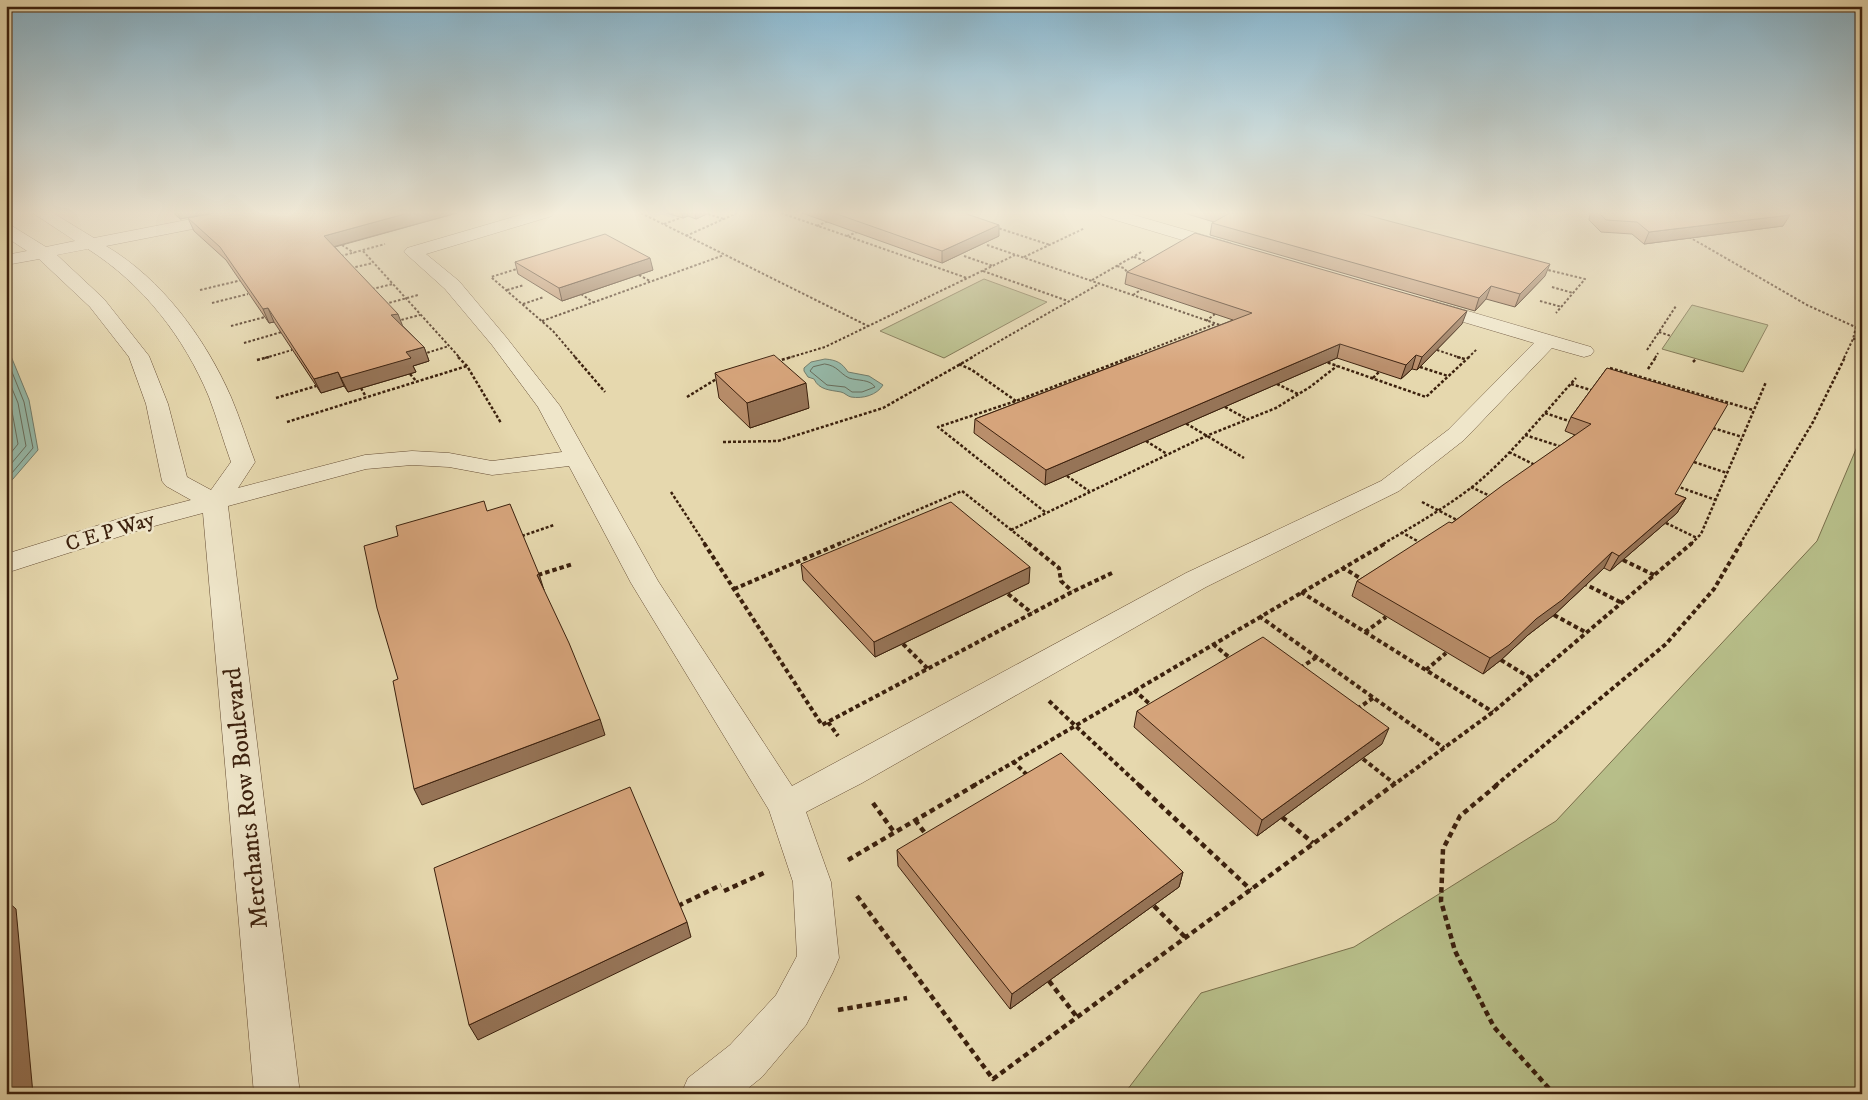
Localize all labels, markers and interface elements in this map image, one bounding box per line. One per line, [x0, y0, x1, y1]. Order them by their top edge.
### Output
street label: C E P Way [63, 506, 158, 558]
street label: Merchants Row Boulevard [217, 665, 275, 930]

